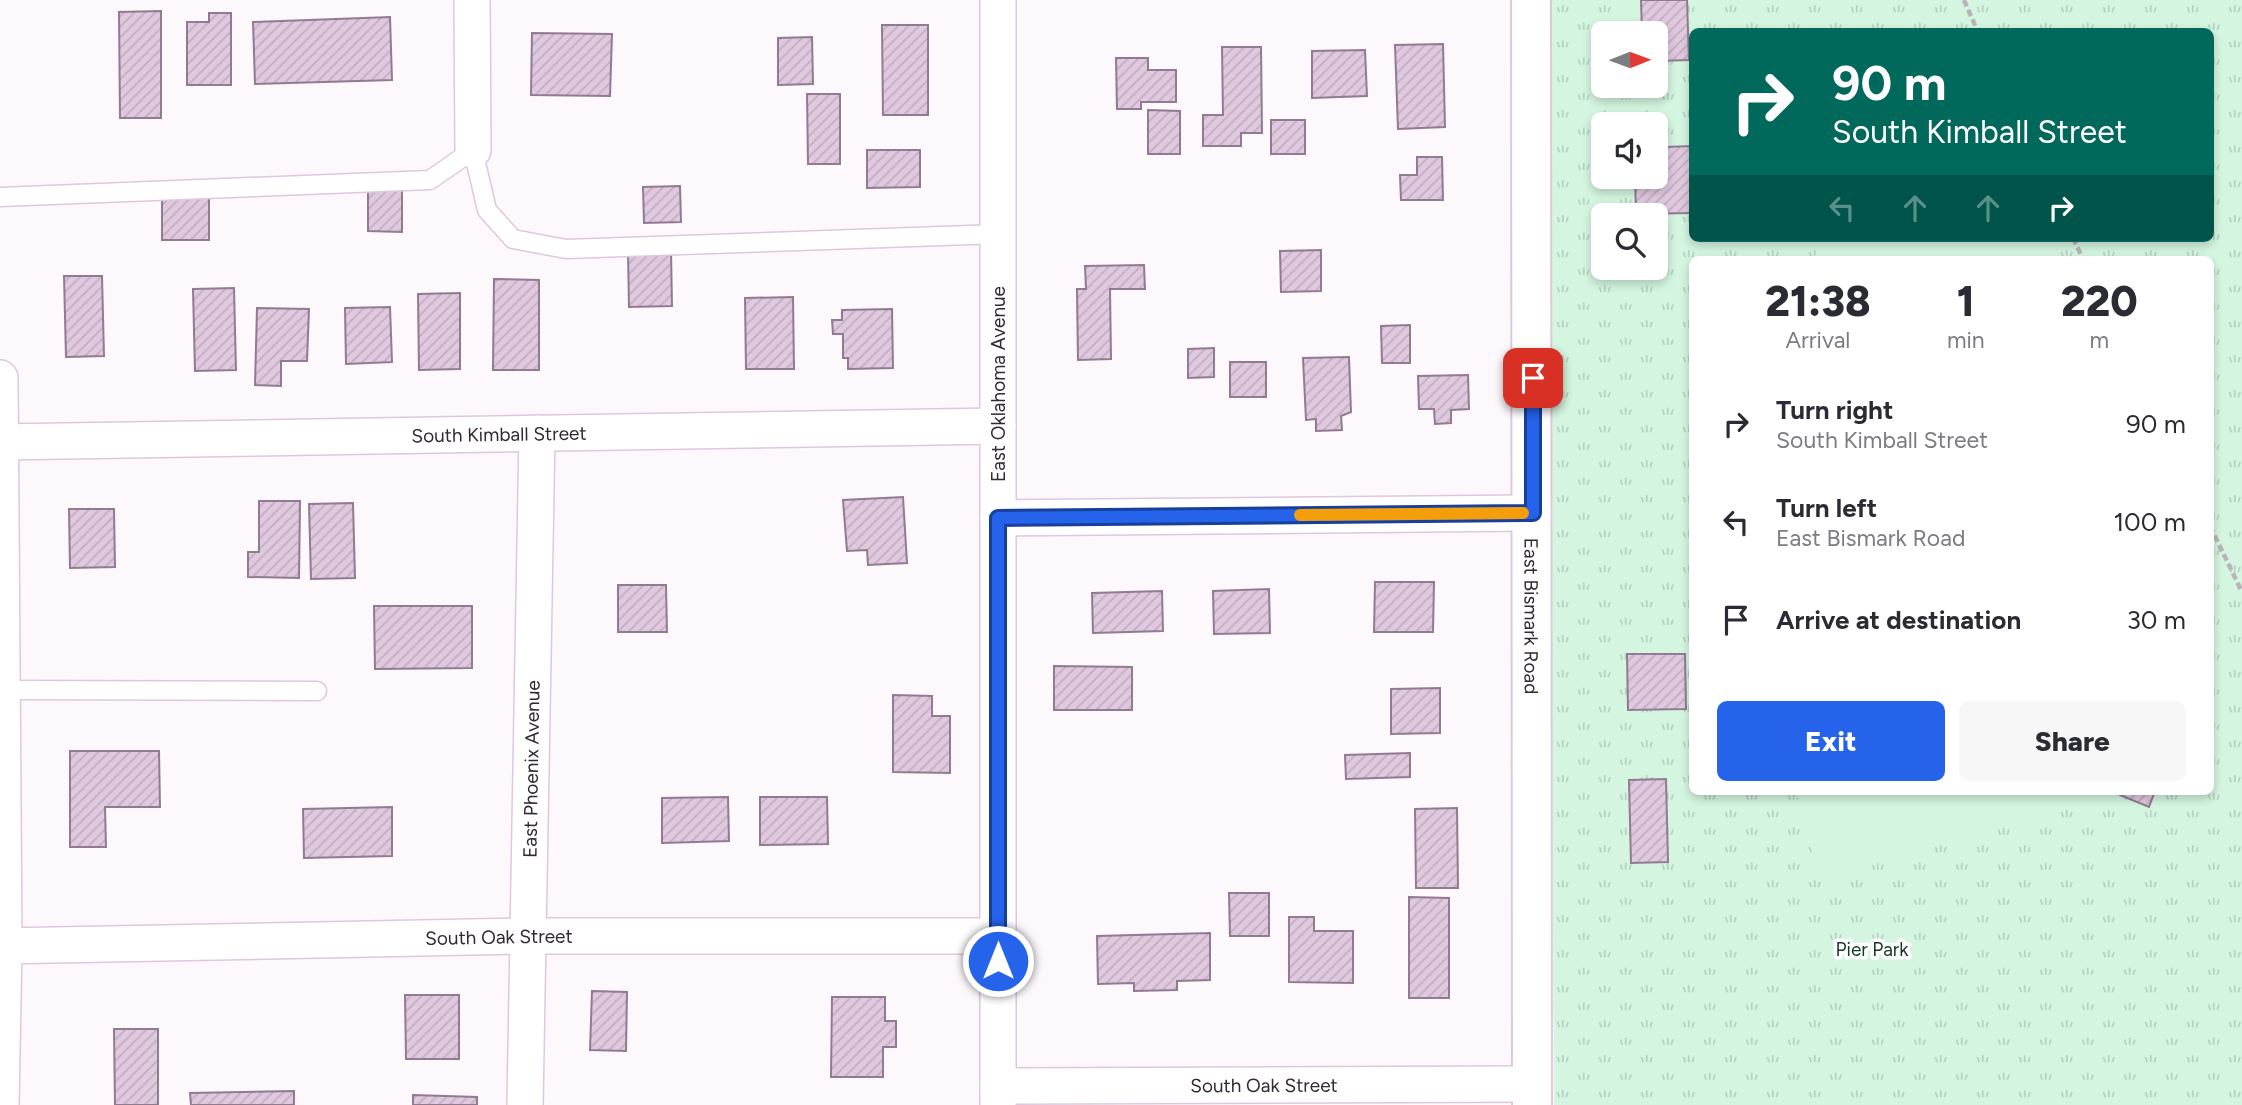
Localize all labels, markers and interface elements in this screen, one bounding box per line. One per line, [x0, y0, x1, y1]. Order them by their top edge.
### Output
north arrow [1591, 21, 1668, 98]
map controls [1591, 21, 1668, 280]
text: 90 m [1832, 53, 1947, 112]
icon: right [1717, 56, 1808, 147]
button: sound [1591, 112, 1668, 189]
text: South Kimball Street [1832, 113, 2127, 151]
icon: left [1823, 189, 1861, 227]
icon: ahead [1896, 189, 1934, 227]
icon: ahead [1969, 189, 2007, 227]
icon: right [2042, 189, 2080, 227]
button: search [1591, 203, 1668, 280]
text: 21:38 [1765, 276, 1871, 327]
text: 1 [1957, 276, 1975, 327]
text: 220 [2061, 276, 2138, 327]
street label: East Oklahoma Avenue [987, 286, 1010, 482]
text: Arrival [1785, 326, 1850, 354]
text: min [1947, 326, 1985, 354]
text: m [2090, 326, 2109, 354]
pin [1503, 348, 1563, 408]
icon: arrive [1514, 359, 1552, 397]
text: Turn right [1776, 394, 1893, 426]
icon: right [1717, 405, 1755, 443]
text: 90 m [2126, 408, 2186, 440]
street label: South Kimball Street [411, 422, 587, 447]
text: South Kimball Street [1776, 426, 1988, 454]
text: Turn left [1776, 492, 1877, 524]
icon: left [1717, 503, 1755, 541]
text: 100 m [2113, 506, 2186, 538]
text: East Bismark Road [1776, 524, 1965, 552]
street label: East Bismark Road [1519, 538, 1543, 694]
icon: arrive [1717, 601, 1755, 639]
text: Arrive at destination [1776, 604, 2021, 636]
text: 30 m [2127, 604, 2186, 636]
street label: East Phoenix Avenue [518, 680, 545, 858]
button: Exit [1717, 701, 1945, 781]
button: Share [1959, 701, 2186, 781]
position arrow [961, 924, 1035, 998]
street label: South Oak Street [425, 925, 573, 950]
park label: Pier Park [1835, 938, 1909, 961]
street label: South Oak Street [1190, 1074, 1338, 1097]

